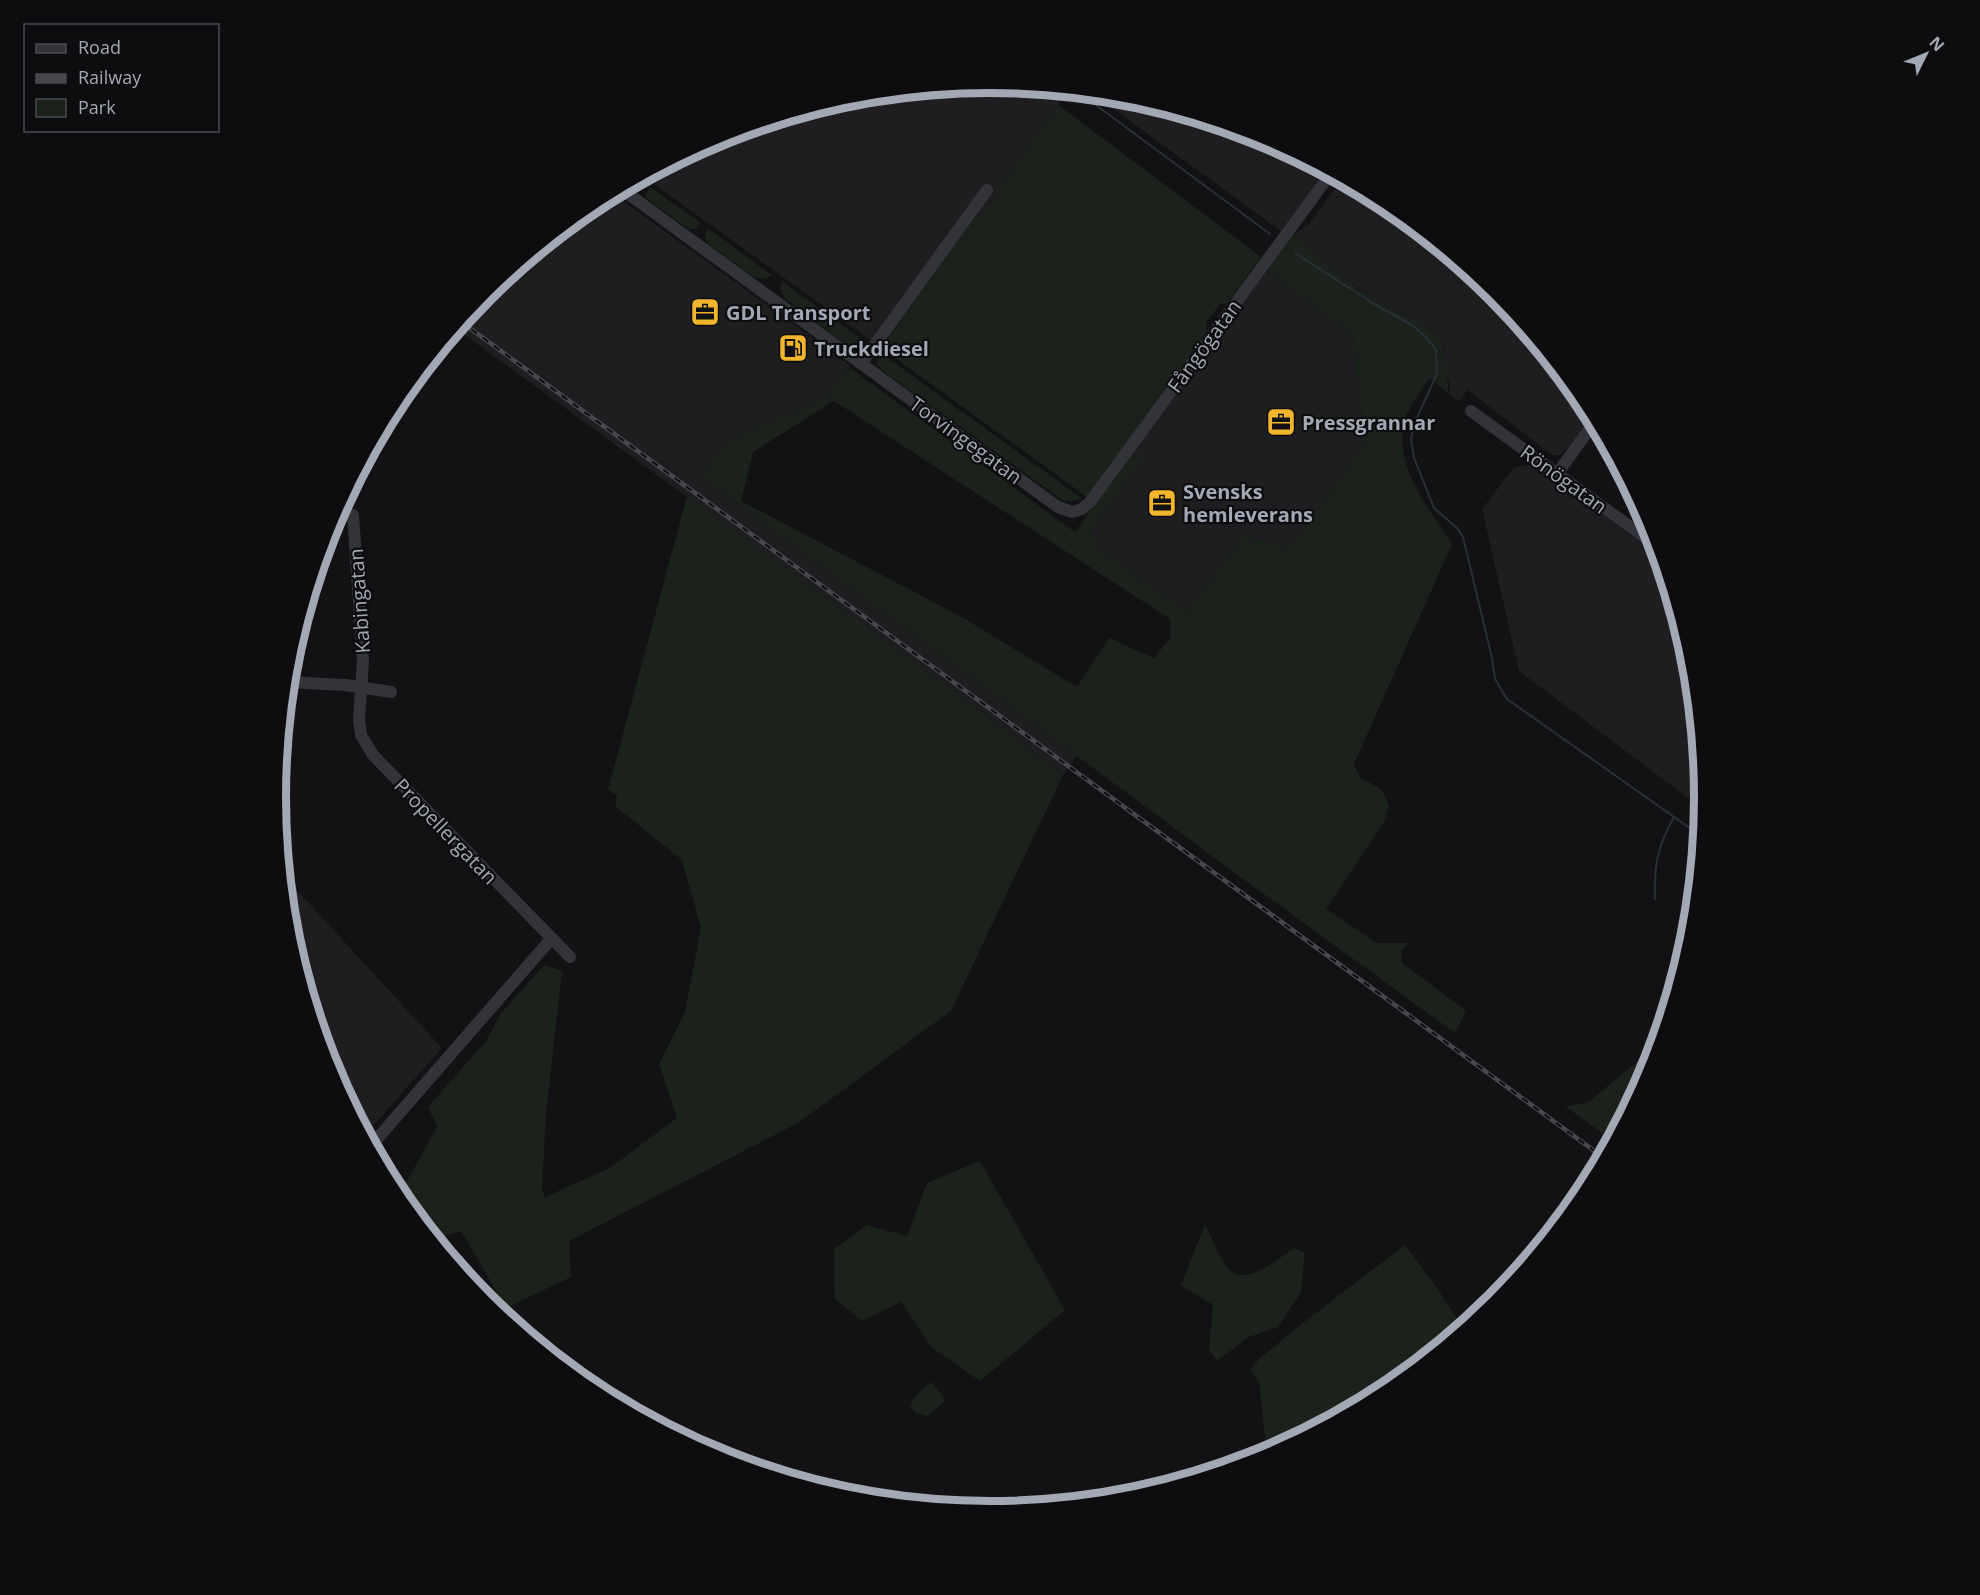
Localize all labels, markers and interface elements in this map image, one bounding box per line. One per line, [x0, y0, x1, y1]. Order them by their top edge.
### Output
legend [24, 24, 219, 132]
north arrow [1896, 24, 1956, 84]
text: N [1924, 32, 1949, 56]
text: Road [78, 35, 121, 59]
text: Railway [78, 65, 142, 89]
text: Park [78, 95, 116, 119]
street label: Fångögatan [1161, 294, 1247, 398]
office icon: GDL Transport [689, 296, 721, 328]
place label: GDL Transport [726, 299, 871, 326]
fuel station icon: Truckdiesel [777, 332, 809, 364]
place label: Truckdiesel [814, 335, 929, 362]
street label: Torvingegatan [904, 390, 1028, 490]
office icon: Pressgrannar [1265, 406, 1297, 438]
place label: Pressgrannar [1302, 409, 1435, 436]
street label: Rönögatan [1515, 438, 1613, 520]
place label: Svensks hemleverans [1183, 478, 1313, 528]
office icon: Svensks hemleverans [1146, 487, 1178, 519]
street label: Kabingatan [342, 547, 376, 655]
street label: Propellergatan [388, 772, 504, 890]

